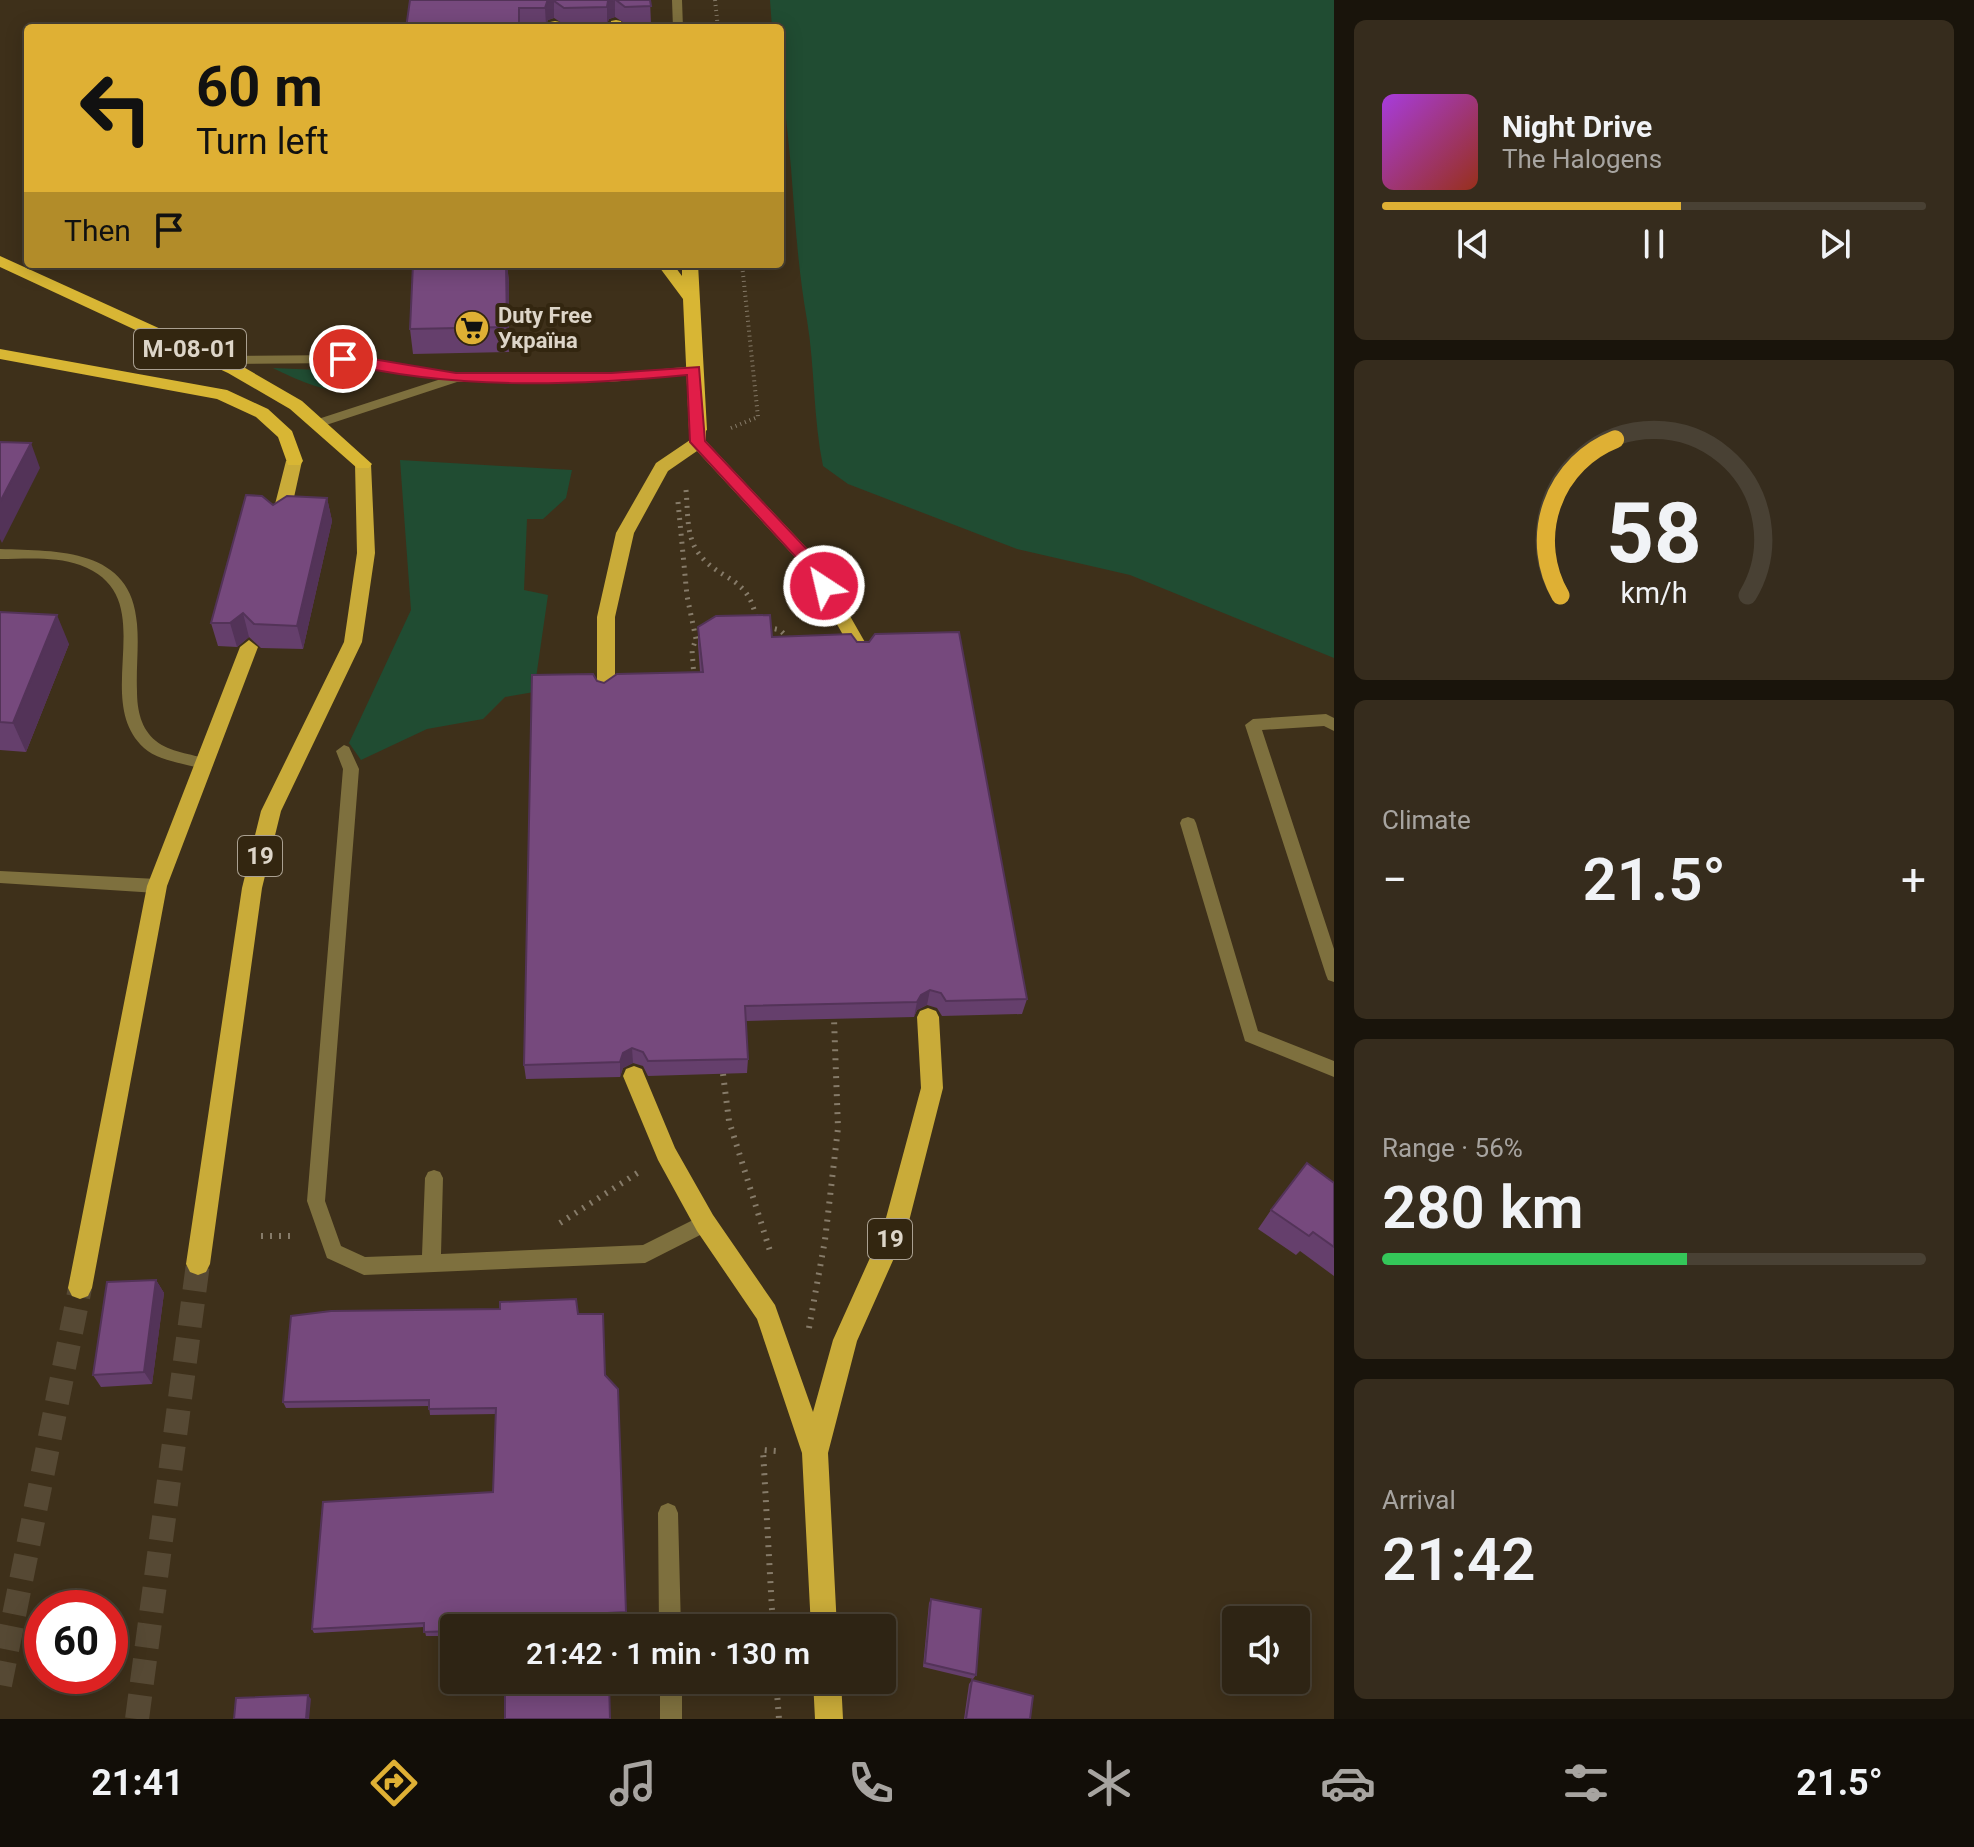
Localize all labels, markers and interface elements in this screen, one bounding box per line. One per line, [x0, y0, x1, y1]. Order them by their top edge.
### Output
text: 60 m [196, 54, 323, 120]
icon: left [64, 56, 168, 160]
text: Night Drive [1502, 109, 1652, 144]
text: Turn left [196, 121, 329, 163]
text: The Halogens [1502, 144, 1662, 174]
icon: arrive [147, 208, 191, 252]
text: Then [64, 213, 131, 248]
icon: previous [1451, 222, 1495, 266]
icon: pause [1632, 222, 1676, 266]
icon: next [1813, 222, 1857, 266]
place label: Duty Free Україна [498, 303, 592, 353]
supermarket icon: Duty Free Україна [453, 309, 491, 347]
pin [309, 325, 377, 393]
road number: М-08-01 [134, 329, 246, 369]
icon: arrive [321, 337, 365, 381]
text: 58 [1606, 484, 1702, 581]
position arrow [782, 544, 866, 628]
text: km/h [1620, 576, 1688, 610]
text: Climate [1382, 805, 1471, 835]
road number: 19 [238, 836, 282, 876]
text: 21.5° [1583, 844, 1726, 915]
text: − [1382, 854, 1407, 906]
text: + [1901, 854, 1926, 906]
text: Range · 56% [1382, 1133, 1523, 1163]
text: 280 km [1382, 1172, 1584, 1243]
road number: 19 [868, 1219, 912, 1259]
text: Arrival [1382, 1485, 1456, 1515]
text: 21:42 [1382, 1524, 1535, 1595]
speed limit sign: 60 [24, 1590, 128, 1694]
map controls [1222, 1606, 1310, 1694]
button: sound [1222, 1606, 1310, 1694]
text: 21:42 · 1 min · 130 m [526, 1636, 810, 1671]
icon: directions [366, 1755, 422, 1811]
icon: music [605, 1755, 661, 1811]
icon: phone [843, 1755, 899, 1811]
icon: climate [1081, 1755, 1137, 1811]
icon: car [1320, 1755, 1376, 1811]
icon: filters [1558, 1755, 1614, 1811]
text: 21:41 [91, 1762, 184, 1804]
text: 21.5° [1796, 1762, 1883, 1804]

